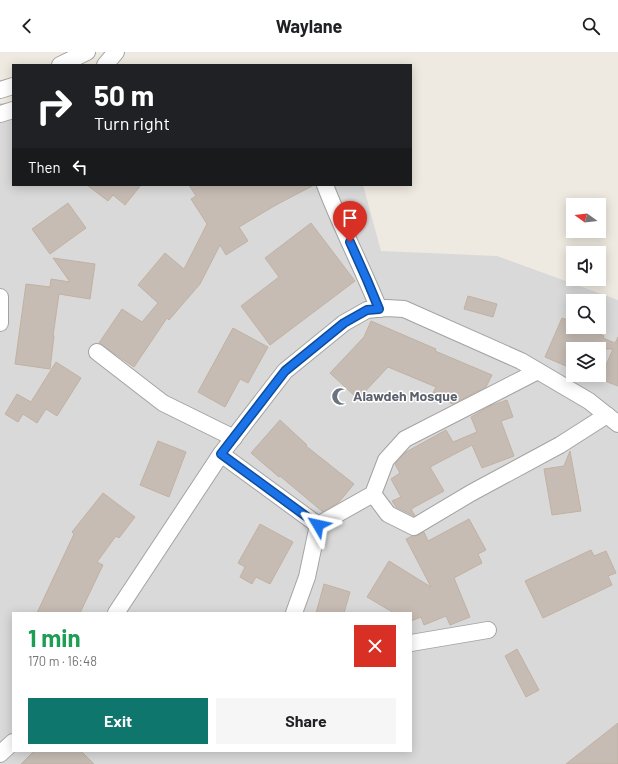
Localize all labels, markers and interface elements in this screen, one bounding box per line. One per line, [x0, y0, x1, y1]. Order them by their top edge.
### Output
icon: back [16, 15, 38, 37]
text: Waylane [276, 15, 342, 37]
icon: search [580, 15, 602, 37]
text: 50 m [94, 78, 154, 112]
icon: right [28, 80, 80, 132]
text: Turn right [94, 112, 170, 134]
icon: left [69, 156, 91, 178]
text: Then [28, 158, 61, 176]
north arrow [566, 198, 606, 238]
map controls [566, 198, 606, 382]
pin [333, 201, 367, 242]
icon: arrive [339, 207, 361, 229]
button: sound [566, 246, 606, 286]
button: search [566, 294, 606, 334]
button: layers [566, 342, 606, 382]
mosque icon: Alawdeh Mosque [330, 386, 350, 406]
place label: Alawdeh Mosque [353, 387, 458, 404]
position arrow [297, 504, 339, 546]
text: 1 min [28, 623, 81, 652]
button: close [354, 625, 396, 667]
text: 170 m · 16:48 [28, 653, 97, 669]
button: Exit [28, 698, 208, 744]
button: Share [216, 698, 396, 744]

